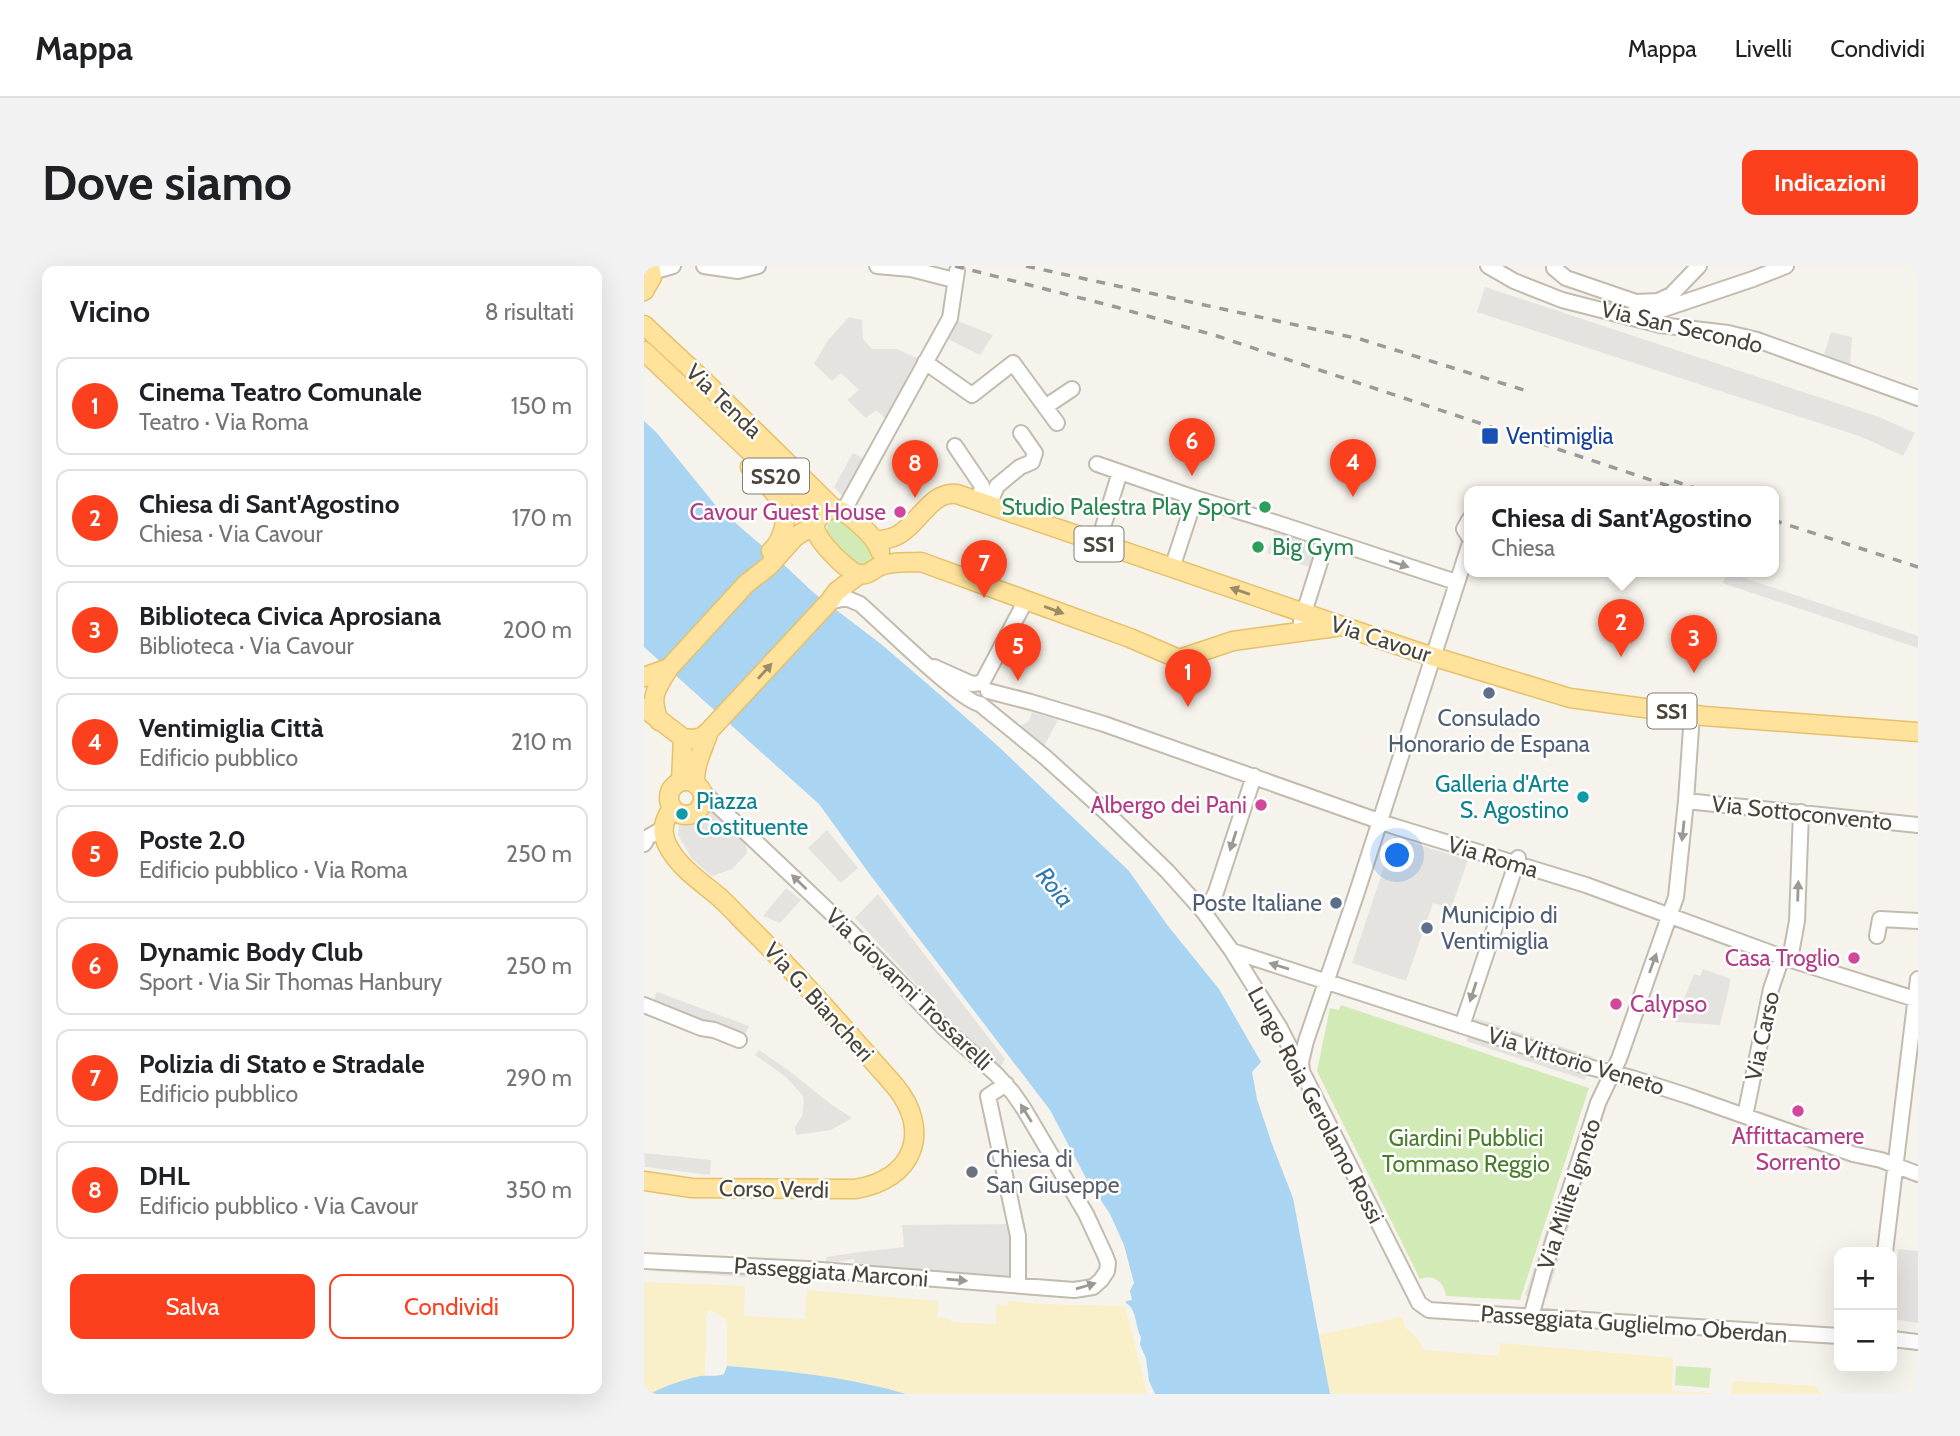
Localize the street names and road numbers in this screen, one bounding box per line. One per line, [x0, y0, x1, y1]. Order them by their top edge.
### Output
street label: Via San Secondo [1598, 295, 1766, 359]
street label: Via Tenda [680, 358, 768, 444]
road number: SS20 [743, 458, 809, 494]
road number: SS1 [1074, 526, 1124, 562]
street label: Via Cavour [1327, 610, 1435, 669]
road number: SS1 [1648, 694, 1696, 728]
street label: Via Sottoconvento [1710, 790, 1894, 836]
street label: Via Roma [1444, 830, 1542, 884]
street label: Via Giovanni Trossarelli [820, 902, 998, 1076]
street label: Via G. Biancheri [758, 937, 880, 1067]
street label: Lungo Roia Gerolamo Rossi [1242, 982, 1390, 1228]
street label: Via Carso [1739, 989, 1785, 1083]
street label: Via Vittorio Veneto [1484, 1021, 1668, 1101]
street label: Via Milite Ignoto [1531, 1115, 1607, 1273]
street label: Corso Verdi [719, 1174, 829, 1204]
street label: Passeggiata Marconi [733, 1251, 929, 1293]
street label: Passeggiata Guglielmo Oberdan [1480, 1299, 1788, 1349]

